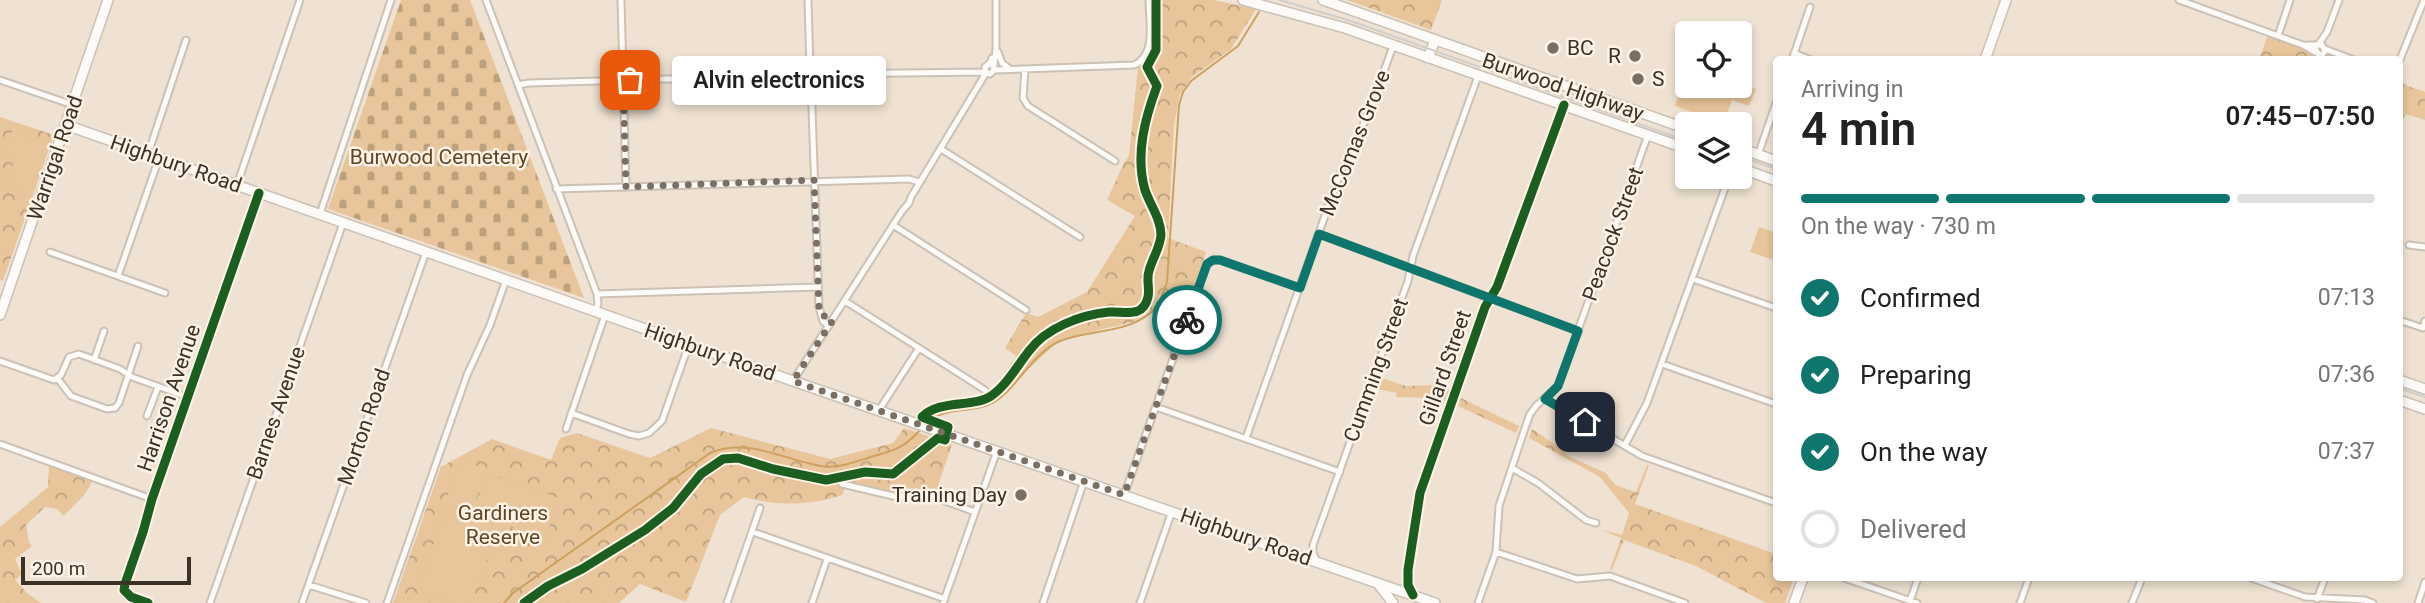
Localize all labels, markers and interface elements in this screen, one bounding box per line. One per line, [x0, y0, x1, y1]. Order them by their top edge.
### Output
map controls [1675, 21, 1752, 189]
button: locate [1675, 21, 1752, 98]
place label: BC [1567, 36, 1594, 60]
marker: BC [1545, 40, 1561, 56]
place label: R [1608, 44, 1621, 68]
street label: Burwood Highway [1479, 48, 1647, 126]
marker: R [1627, 48, 1643, 64]
pin [600, 50, 660, 110]
callout: Alvin electronics [672, 56, 886, 104]
icon: bag [611, 61, 649, 99]
text: Alvin electronics [693, 67, 865, 94]
street label: McComas Grove [1315, 67, 1395, 219]
place label: S [1652, 67, 1664, 91]
marker: S [1630, 71, 1646, 87]
text: Arriving in [1801, 76, 1904, 103]
street label: Warrigal Road [22, 92, 88, 224]
text: 07:45–07:50 [2225, 101, 2375, 131]
text: 4 min [1801, 102, 1916, 156]
button: layers [1675, 112, 1752, 189]
street label: Highbury Road [107, 130, 245, 198]
park label: Burwood Cemetery [350, 145, 528, 169]
street label: Peacock Street [1578, 164, 1648, 304]
text: On the way · 730 m [1801, 213, 1996, 240]
icon: check [1801, 279, 1839, 317]
text: Confirmed [1860, 283, 1981, 313]
text: 07:13 [2318, 284, 2375, 311]
courier [1152, 285, 1222, 355]
street label: Cumming Street [1339, 295, 1413, 445]
icon: bike [1168, 301, 1206, 339]
street label: Gillard Street [1414, 307, 1476, 429]
street label: Highbury Road [641, 318, 779, 386]
street label: Harrison Avenue [133, 321, 205, 475]
street label: Barnes Avenue [242, 343, 310, 483]
icon: check [1801, 356, 1839, 394]
text: Preparing [1860, 360, 1972, 390]
text: 07:36 [2318, 361, 2375, 388]
street label: Morton Road [333, 366, 395, 488]
pin [1555, 392, 1615, 452]
icon: home [1566, 403, 1604, 441]
icon: check [1801, 433, 1839, 471]
text: On the way [1860, 437, 1988, 467]
text: 07:37 [2318, 438, 2375, 465]
place label: Training Day [892, 483, 1007, 507]
marker: Training Day [1013, 487, 1029, 503]
park label: Gardiners Reserve [458, 501, 548, 549]
street label: Highbury Road [1177, 503, 1315, 571]
text: Delivered [1860, 514, 1967, 544]
scale bar [21, 554, 191, 586]
text: 200 m [32, 557, 85, 580]

